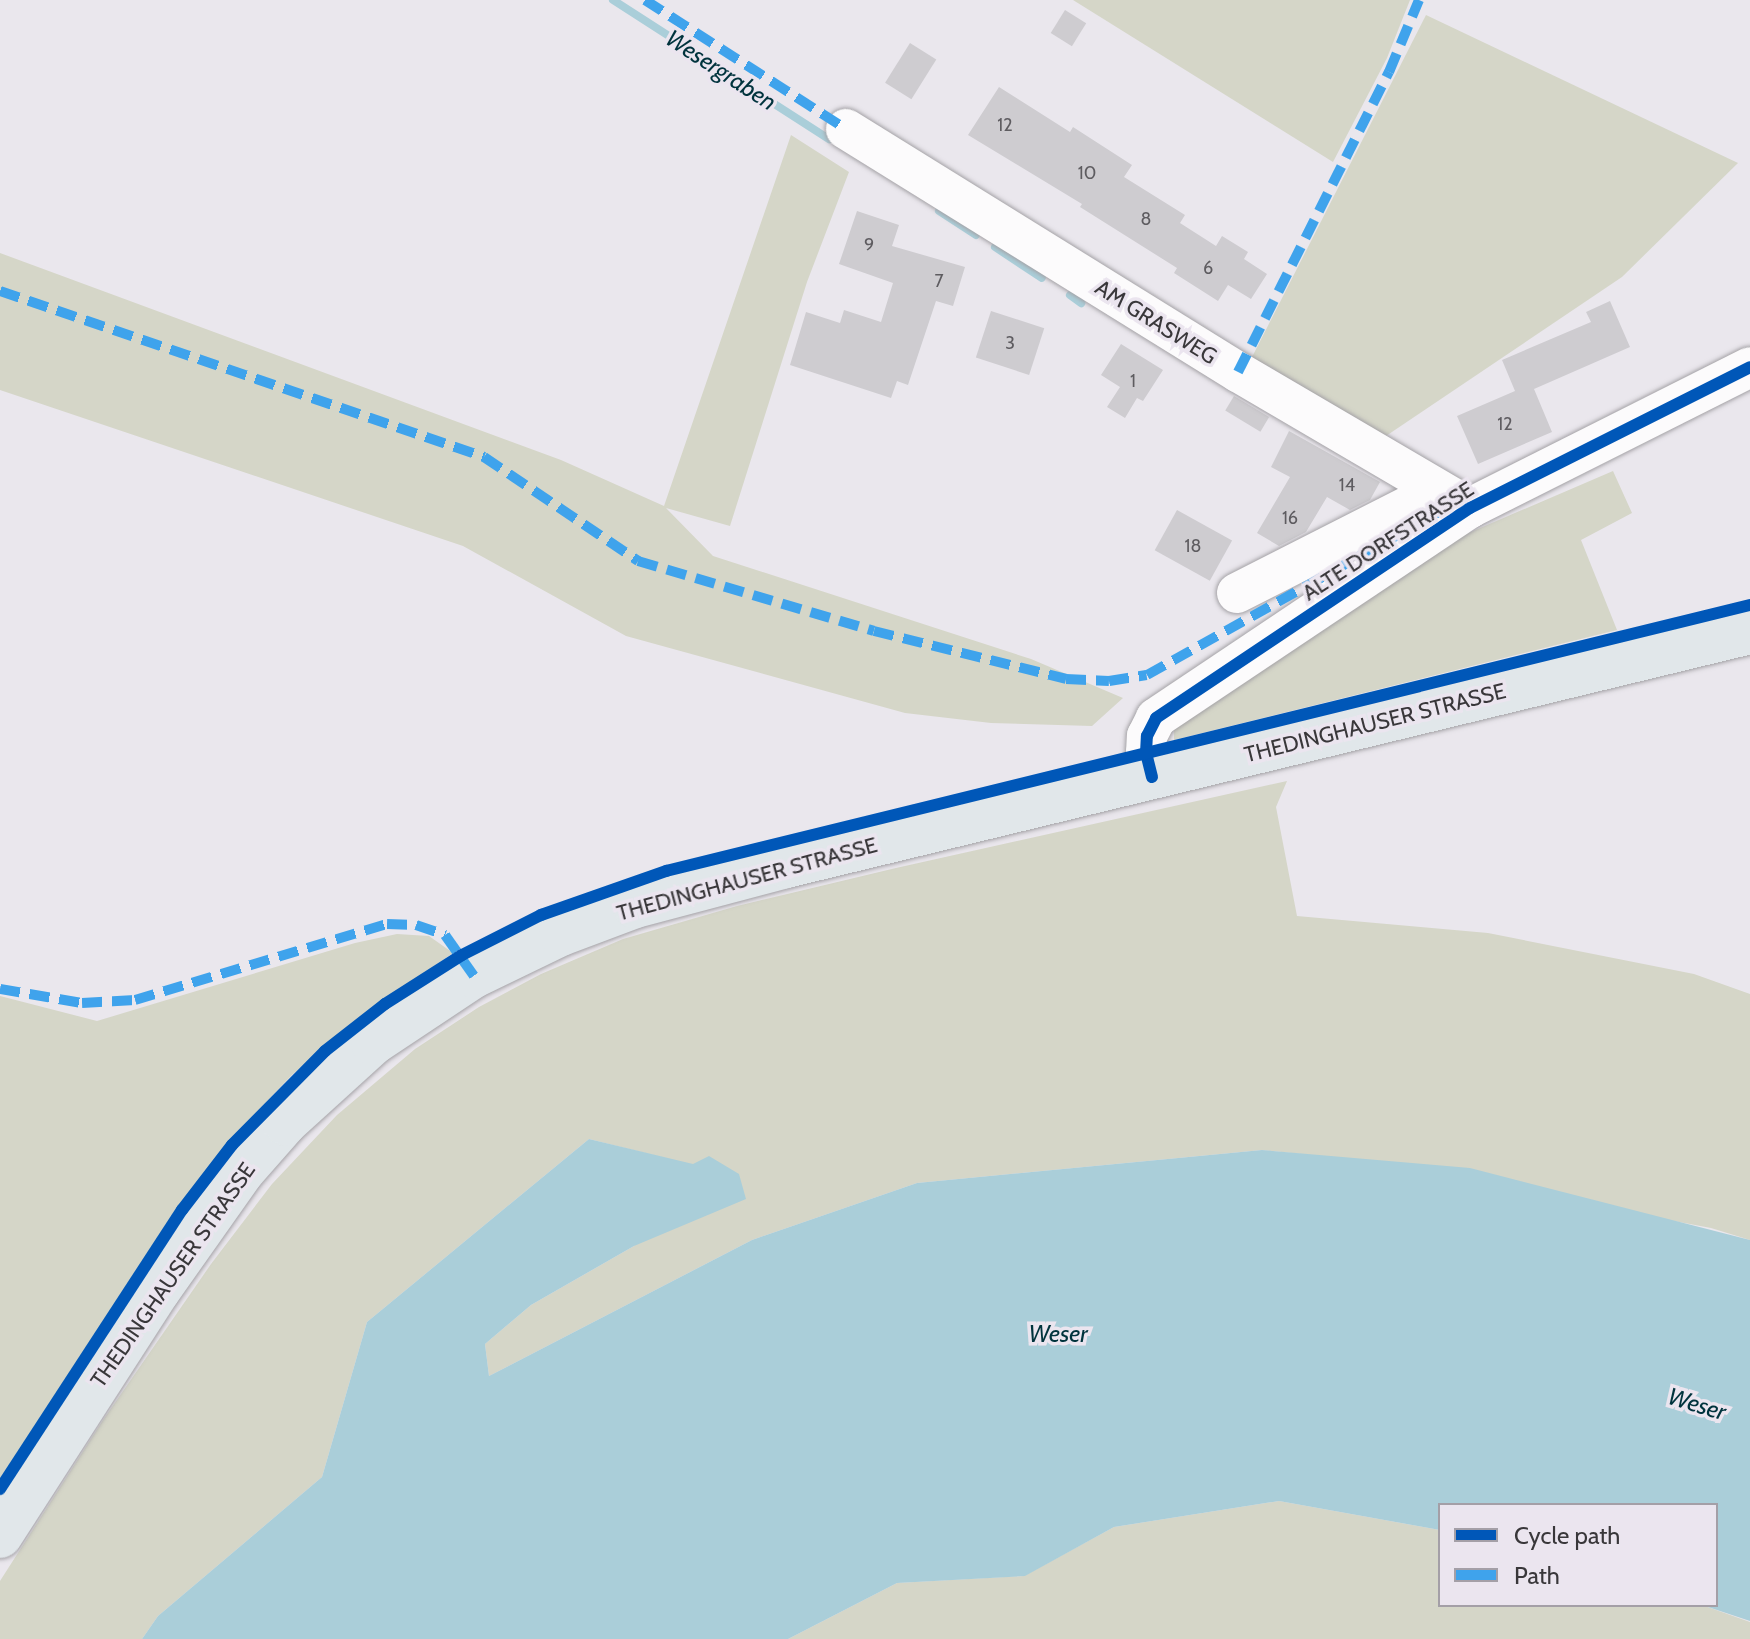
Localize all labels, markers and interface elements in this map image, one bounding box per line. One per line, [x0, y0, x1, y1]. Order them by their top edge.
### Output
water label: Wesergraben [660, 24, 782, 116]
house number: 12 [997, 114, 1013, 136]
house number: 10 [1078, 162, 1096, 184]
house number: 8 [1141, 208, 1151, 230]
house number: 9 [864, 234, 874, 256]
house number: 6 [1203, 257, 1213, 279]
house number: 7 [934, 270, 944, 292]
street label: AM GRASWEG [1090, 274, 1222, 370]
house number: 3 [1005, 332, 1015, 354]
house number: 1 [1130, 370, 1136, 392]
house number: 12 [1497, 413, 1513, 435]
house number: 14 [1339, 474, 1355, 496]
street label: ALTE DORFSTRASSE [1297, 476, 1479, 606]
house number: 16 [1282, 507, 1298, 529]
house number: 18 [1185, 535, 1201, 557]
street label: THEDINGHAUSER STRASSE [1242, 678, 1508, 768]
street label: THEDINGHAUSER STRASSE [614, 832, 880, 926]
street label: THEDINGHAUSER STRASSE [85, 1157, 261, 1393]
water label: Weser [1028, 1320, 1088, 1348]
water label: Weser [1664, 1382, 1730, 1426]
legend [1438, 1503, 1718, 1607]
text: Cycle path [1514, 1521, 1620, 1550]
text: Path [1514, 1561, 1560, 1590]

